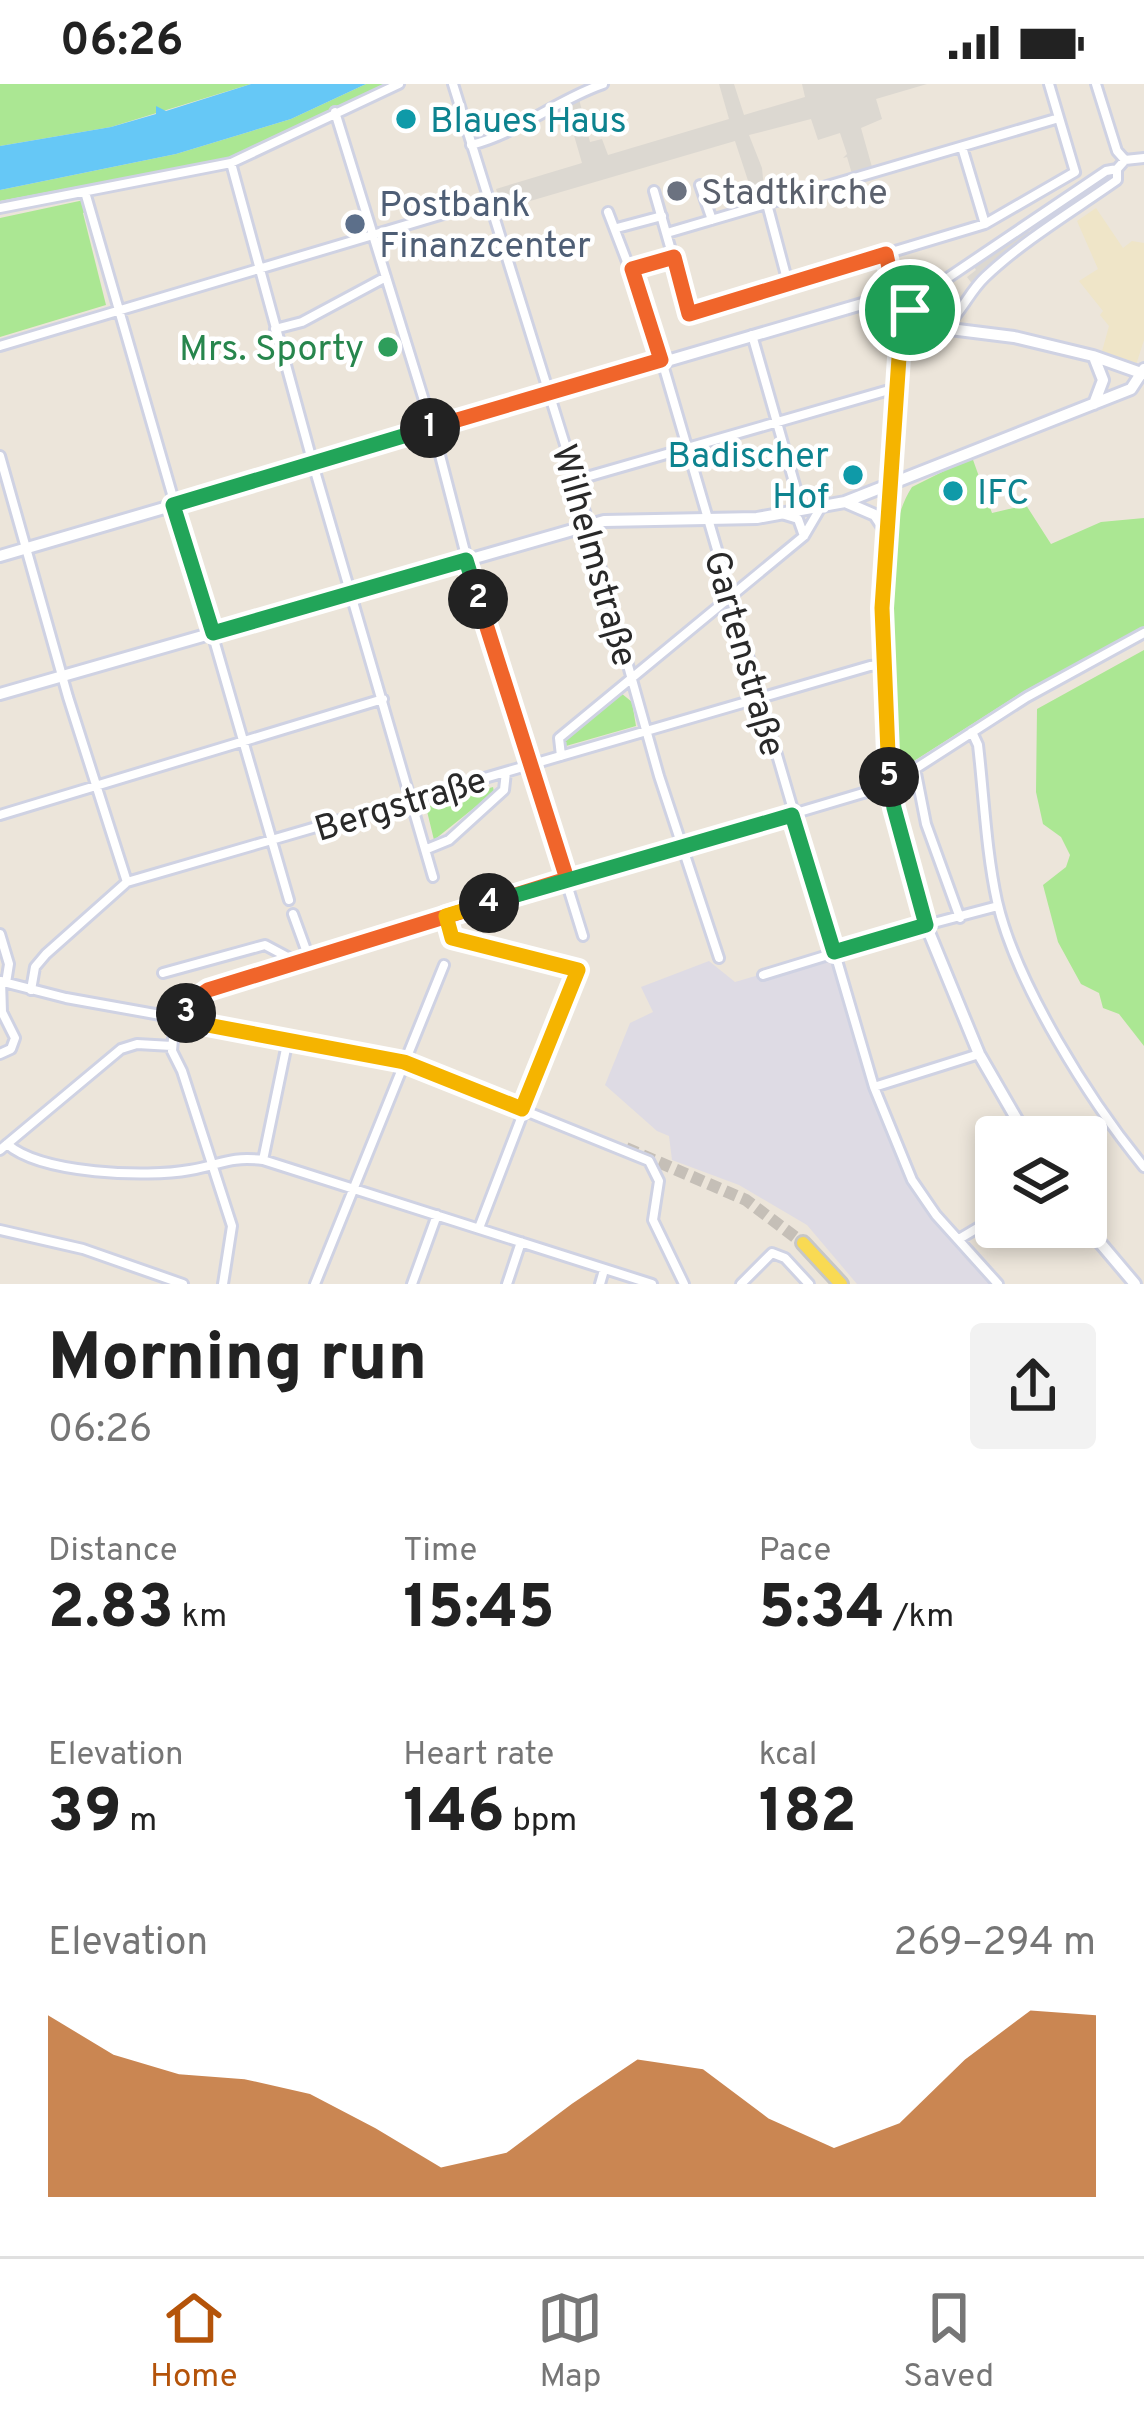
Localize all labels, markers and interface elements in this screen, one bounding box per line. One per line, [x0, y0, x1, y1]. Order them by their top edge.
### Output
text: 06:26 [60, 14, 183, 71]
place label: Blaues Haus [430, 100, 627, 146]
marker: Blaues Haus [393, 106, 419, 132]
place label: Stadtkirche [701, 172, 888, 218]
marker: Stadtkirche [664, 178, 690, 204]
place label: Postbank Finanzcenter [379, 184, 591, 271]
marker: Postbank Finanzcenter [342, 211, 368, 237]
pin [859, 259, 961, 361]
icon: arrive [877, 277, 943, 343]
place label: Mrs. Sporty [179, 328, 364, 374]
marker: Mrs. Sporty [375, 334, 401, 360]
pin: 1 [400, 398, 460, 458]
text: 1 [423, 407, 437, 449]
place label: Badischer Hof [667, 435, 829, 522]
street label: Wilhelmstraße [538, 440, 646, 673]
marker: Badischer Hof [840, 462, 866, 488]
place label: IFC [977, 472, 1030, 518]
marker: IFC [940, 478, 966, 504]
street label: Gartenstraße [691, 546, 793, 762]
pin: 2 [448, 569, 508, 629]
text: 2 [468, 578, 488, 620]
pin: 5 [859, 747, 919, 807]
text: 5 [879, 756, 899, 798]
street label: Bergstraße [310, 759, 493, 855]
pin: 4 [459, 873, 519, 933]
text: 4 [478, 882, 500, 924]
pin: 3 [156, 983, 216, 1043]
text: 3 [176, 992, 196, 1034]
map controls [975, 1116, 1107, 1248]
button: layers [975, 1116, 1107, 1248]
text: Morning run [48, 1320, 427, 1403]
button: share [970, 1323, 1096, 1449]
text: 06:26 [48, 1407, 152, 1456]
text: Distance [48, 1531, 178, 1573]
text: Time [403, 1531, 477, 1573]
text: Pace [759, 1531, 831, 1573]
text: 2.83 [48, 1573, 174, 1649]
text: 15:45 [403, 1573, 555, 1649]
text: 5:34 [759, 1573, 885, 1649]
text: km [174, 1597, 227, 1639]
text: /km [885, 1597, 954, 1639]
text: Elevation [48, 1735, 184, 1777]
text: Heart rate [403, 1735, 554, 1777]
text: kcal [759, 1735, 817, 1777]
text: 39 [48, 1777, 121, 1853]
text: 146 [403, 1777, 505, 1853]
text: 182 [759, 1777, 857, 1853]
text: m [121, 1801, 157, 1843]
text: bpm [505, 1801, 577, 1843]
text: Elevation [48, 1920, 208, 1969]
text: 269–294 m [893, 1920, 1096, 1969]
tab: Home [150, 2285, 238, 2399]
tab: Map [537, 2285, 603, 2399]
tab: Saved [903, 2285, 994, 2399]

